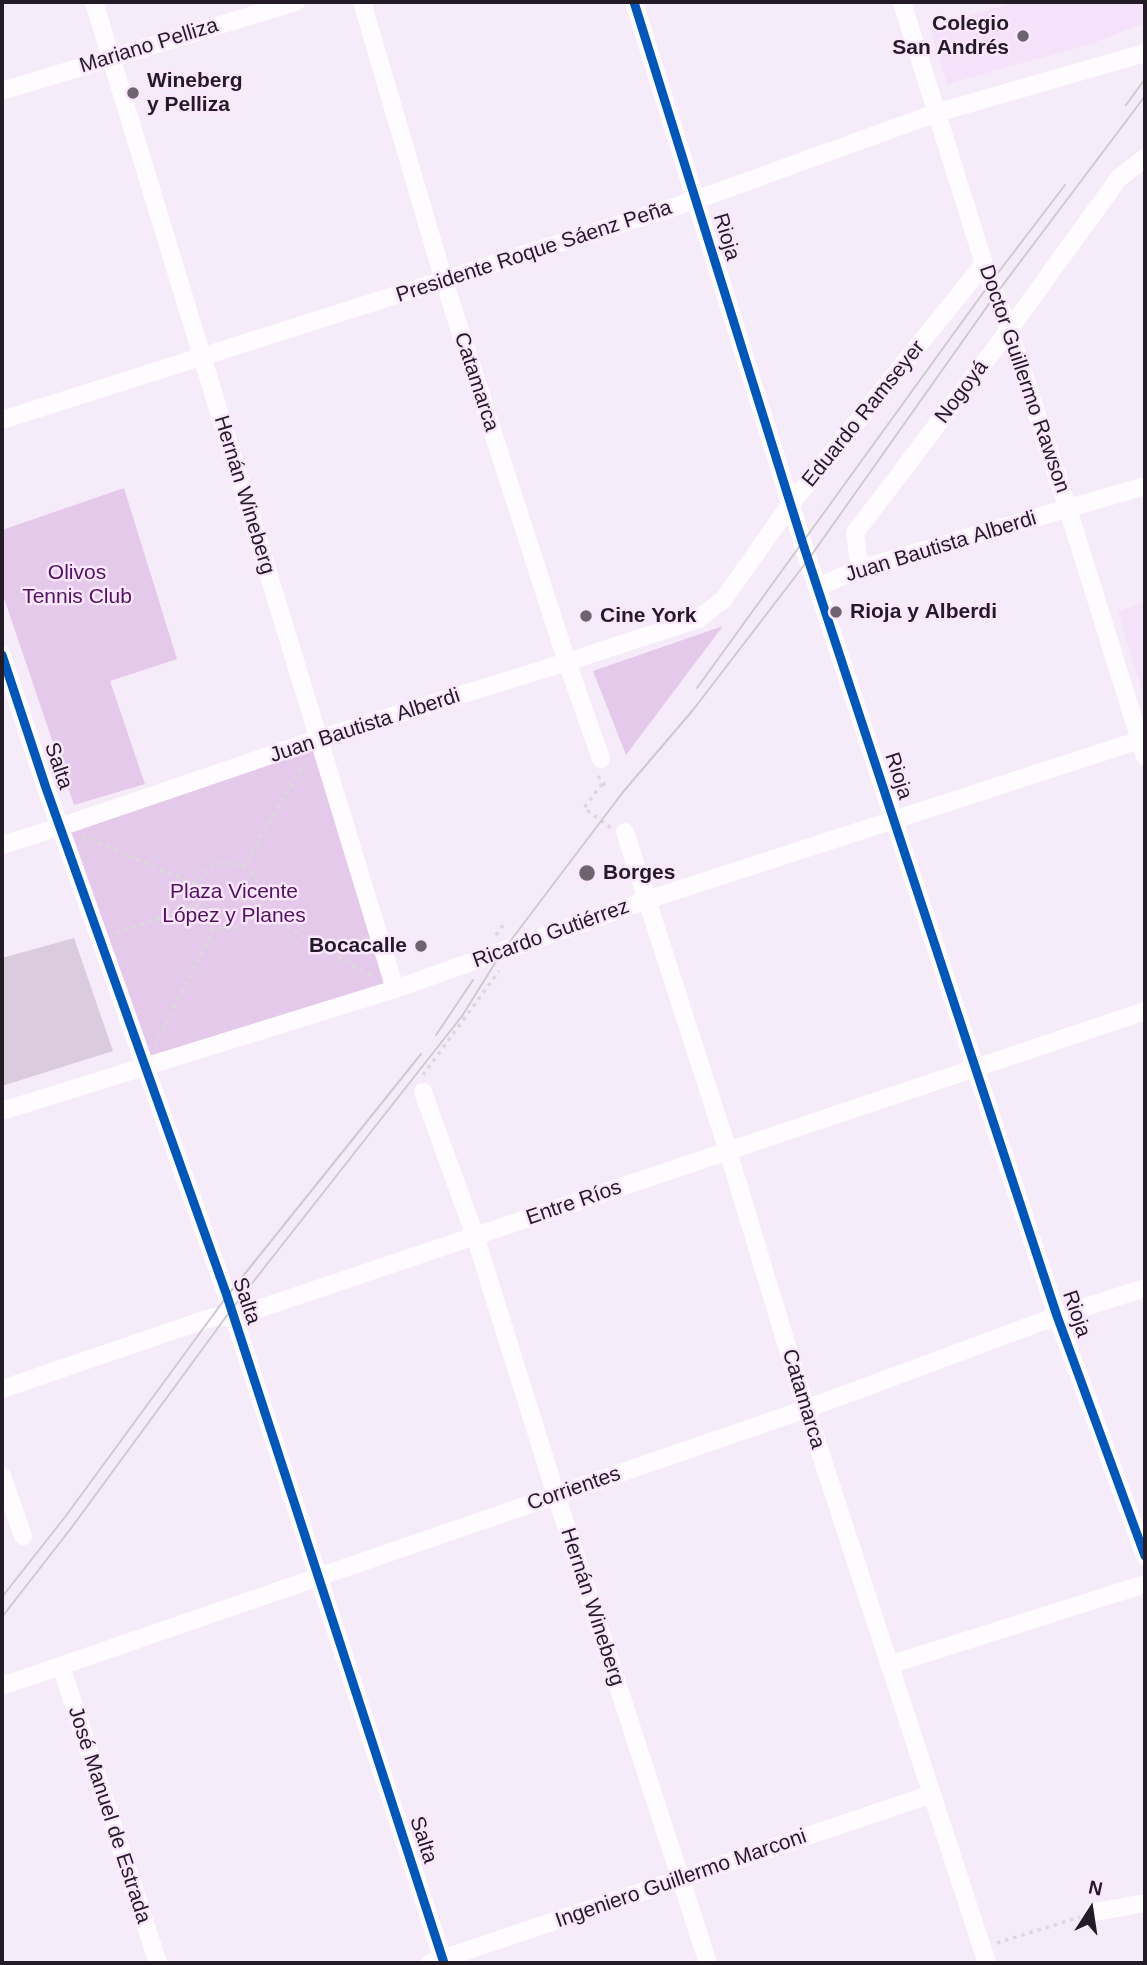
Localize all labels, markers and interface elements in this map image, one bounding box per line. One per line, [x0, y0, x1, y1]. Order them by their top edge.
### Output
place label: Colegio San Andrés [892, 11, 1009, 61]
street label: Mariano Pelliza [77, 13, 221, 79]
marker: Colegio San Andrés [1015, 28, 1031, 44]
place label: Wineberg y Pelliza [147, 68, 242, 118]
marker: Wineberg y Pelliza [125, 85, 141, 101]
street label: Presidente Roque Sáenz Peña [393, 195, 675, 309]
street label: Rioja [707, 210, 745, 264]
street label: Doctor Guillermo Rawson [973, 262, 1075, 496]
street label: Catamarca [448, 329, 504, 435]
street label: Eduardo Ramseyer [797, 336, 931, 492]
street label: Nogoyá [930, 356, 994, 428]
street label: Hernán Wineberg [208, 413, 280, 577]
street label: Juan Bautista Alberdi [842, 506, 1040, 588]
park label: Olivos Tennis Club [22, 560, 132, 610]
place label: Rioja y Alberdi [850, 599, 997, 625]
place label: Cine York [600, 603, 696, 629]
marker: Rioja y Alberdi [828, 604, 844, 620]
marker: Cine York [578, 608, 594, 624]
street label: Juan Bautista Alberdi [267, 683, 463, 769]
street label: Salta [38, 739, 78, 793]
street label: Rioja [879, 749, 917, 803]
place label: Borges [603, 860, 675, 886]
marker: Borges [577, 863, 597, 883]
park label: Plaza Vicente López y Planes [162, 879, 306, 929]
street label: Ricardo Gutiérrez [469, 894, 633, 974]
place label: Bocacalle [309, 933, 407, 959]
marker: Bocacalle [413, 938, 429, 954]
street label: Entre Ríos [523, 1175, 625, 1231]
street label: Salta [226, 1274, 266, 1328]
street label: Rioja [1056, 1287, 1096, 1341]
street label: Catamarca [776, 1346, 830, 1452]
street label: Corrientes [524, 1461, 624, 1517]
street label: Hernán Wineberg [555, 1525, 629, 1689]
street label: José Manuel de Estrada [62, 1703, 156, 1927]
street label: Salta [404, 1813, 442, 1867]
street label: Ingeniero Guillermo Marconi [552, 1824, 810, 1934]
north arrow [1056, 1874, 1126, 1944]
text: N [1087, 1876, 1104, 1900]

